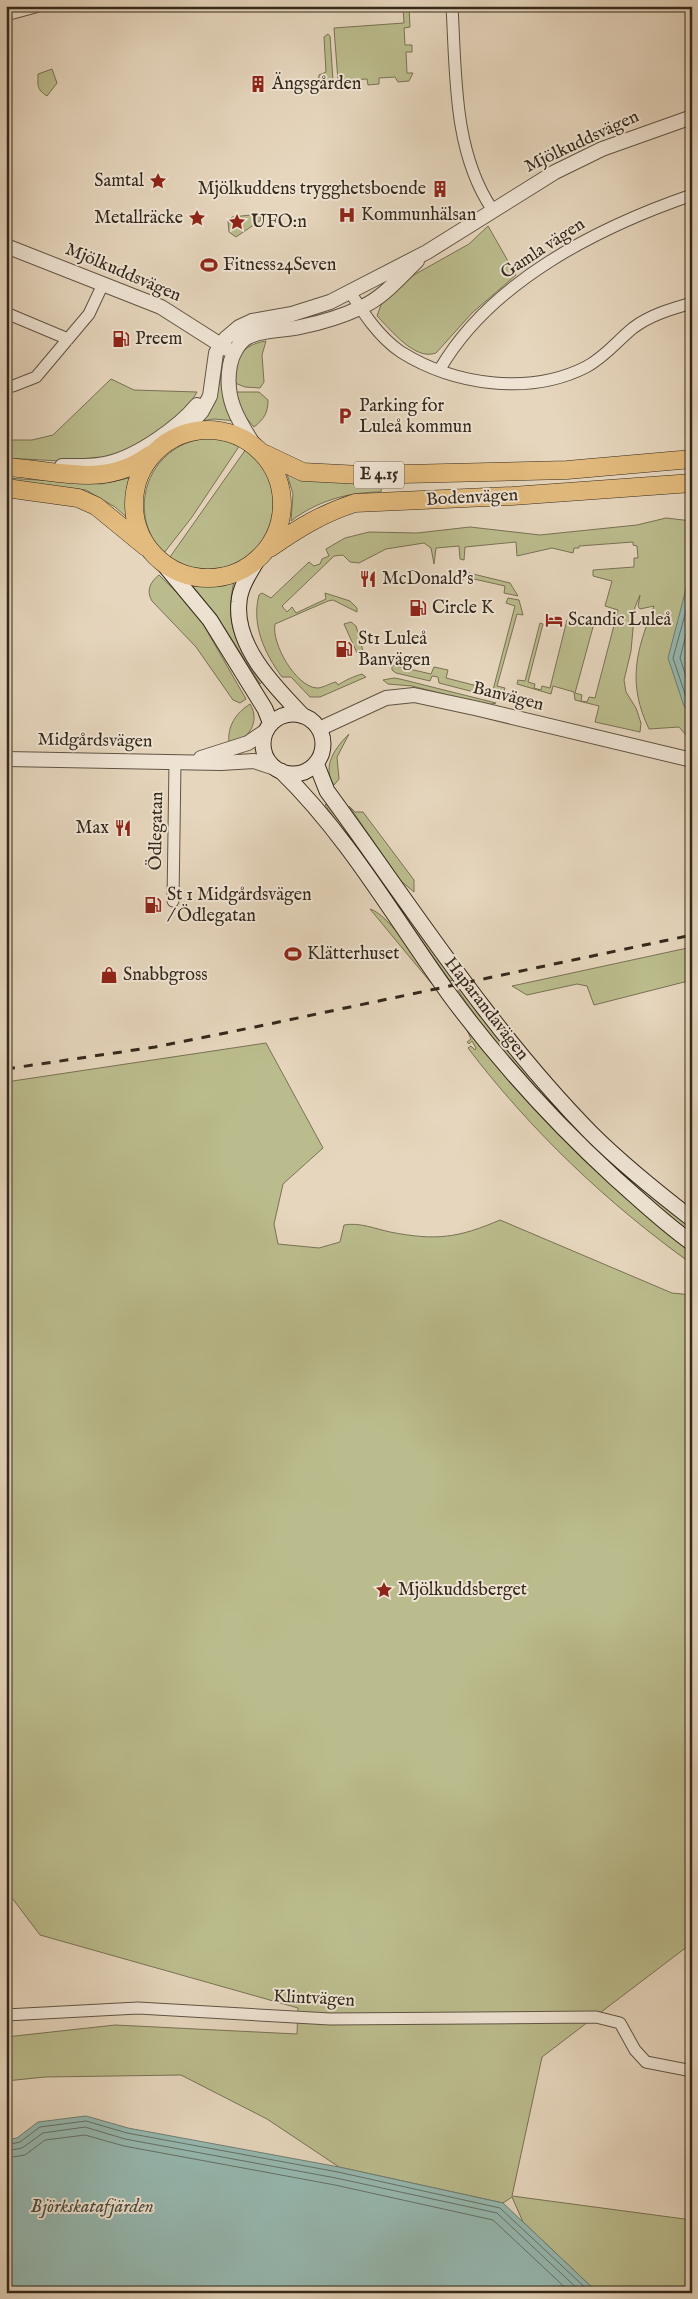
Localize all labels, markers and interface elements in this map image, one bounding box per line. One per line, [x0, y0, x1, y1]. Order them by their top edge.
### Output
place label: Ängsgården [271, 72, 362, 96]
building icon: Ängsgården [248, 74, 268, 94]
street label: Mjölkuddsvägen [521, 105, 643, 179]
place label: Samtal [94, 170, 144, 193]
place icon: Samtal [148, 171, 168, 191]
place label: Mjölkuddens trygghetsboende [198, 178, 426, 201]
building icon: Mjölkuddens trygghetsboende [430, 179, 450, 199]
place label: Kommunhälsan [361, 204, 477, 227]
hospital icon: Kommunhälsan [337, 205, 357, 225]
place label: Metallräcke [94, 207, 183, 230]
place icon: Metallräcke [187, 208, 207, 228]
place label: UFO:n [251, 211, 307, 234]
place icon: UFO:n [227, 212, 247, 232]
street label: Gamla vägen [496, 213, 590, 285]
street label: Mjölkuddsvägen [62, 238, 185, 308]
place label: Fitness24Seven [223, 254, 337, 277]
sports icon: Fitness24Seven [199, 255, 219, 275]
place label: Preem [135, 328, 183, 351]
fuel station icon: Preem [111, 329, 131, 349]
place label: Parking for Luleå kommun [359, 395, 472, 439]
parking icon: Parking for Luleå kommun [335, 406, 355, 426]
road number: E 4.15 [354, 462, 404, 488]
street label: Bodenvägen [425, 484, 519, 512]
place label: McDonald's [382, 568, 474, 591]
restaurant icon: McDonald's [358, 569, 378, 589]
place label: Circle K [432, 597, 495, 620]
fuel station icon: Circle K [408, 598, 428, 618]
place label: Scandic Luleå [568, 609, 672, 632]
hotel icon: Scandic Luleå [544, 610, 564, 630]
place label: St1 Luleå Banvägen [358, 628, 431, 672]
fuel station icon: St1 Luleå Banvägen [334, 639, 354, 659]
street label: Banvägen [470, 677, 546, 717]
street label: Midgårdsvägen [37, 729, 153, 754]
street label: Ödlegatan [144, 791, 169, 871]
place label: Max [76, 817, 109, 840]
restaurant icon: Max [113, 818, 133, 838]
place label: St 1 Midgårdsvägen / Ödlegatan [167, 884, 312, 928]
fuel station icon: St 1 Midgårdsvägen / Ödlegatan [143, 895, 163, 915]
place label: Klätterhuset [307, 943, 399, 966]
sports icon: Klätterhuset [283, 944, 303, 964]
street label: Haparandavägen [438, 953, 534, 1066]
place label: Snabbgross [123, 964, 208, 987]
shop icon: Snabbgross [99, 965, 119, 985]
place label: Mjölkuddsberget [398, 1579, 527, 1602]
place icon: Mjölkuddsberget [374, 1580, 394, 1600]
street label: Klintvägen [273, 1985, 356, 2013]
water label: Björkskatafjärden [30, 2195, 154, 2219]

